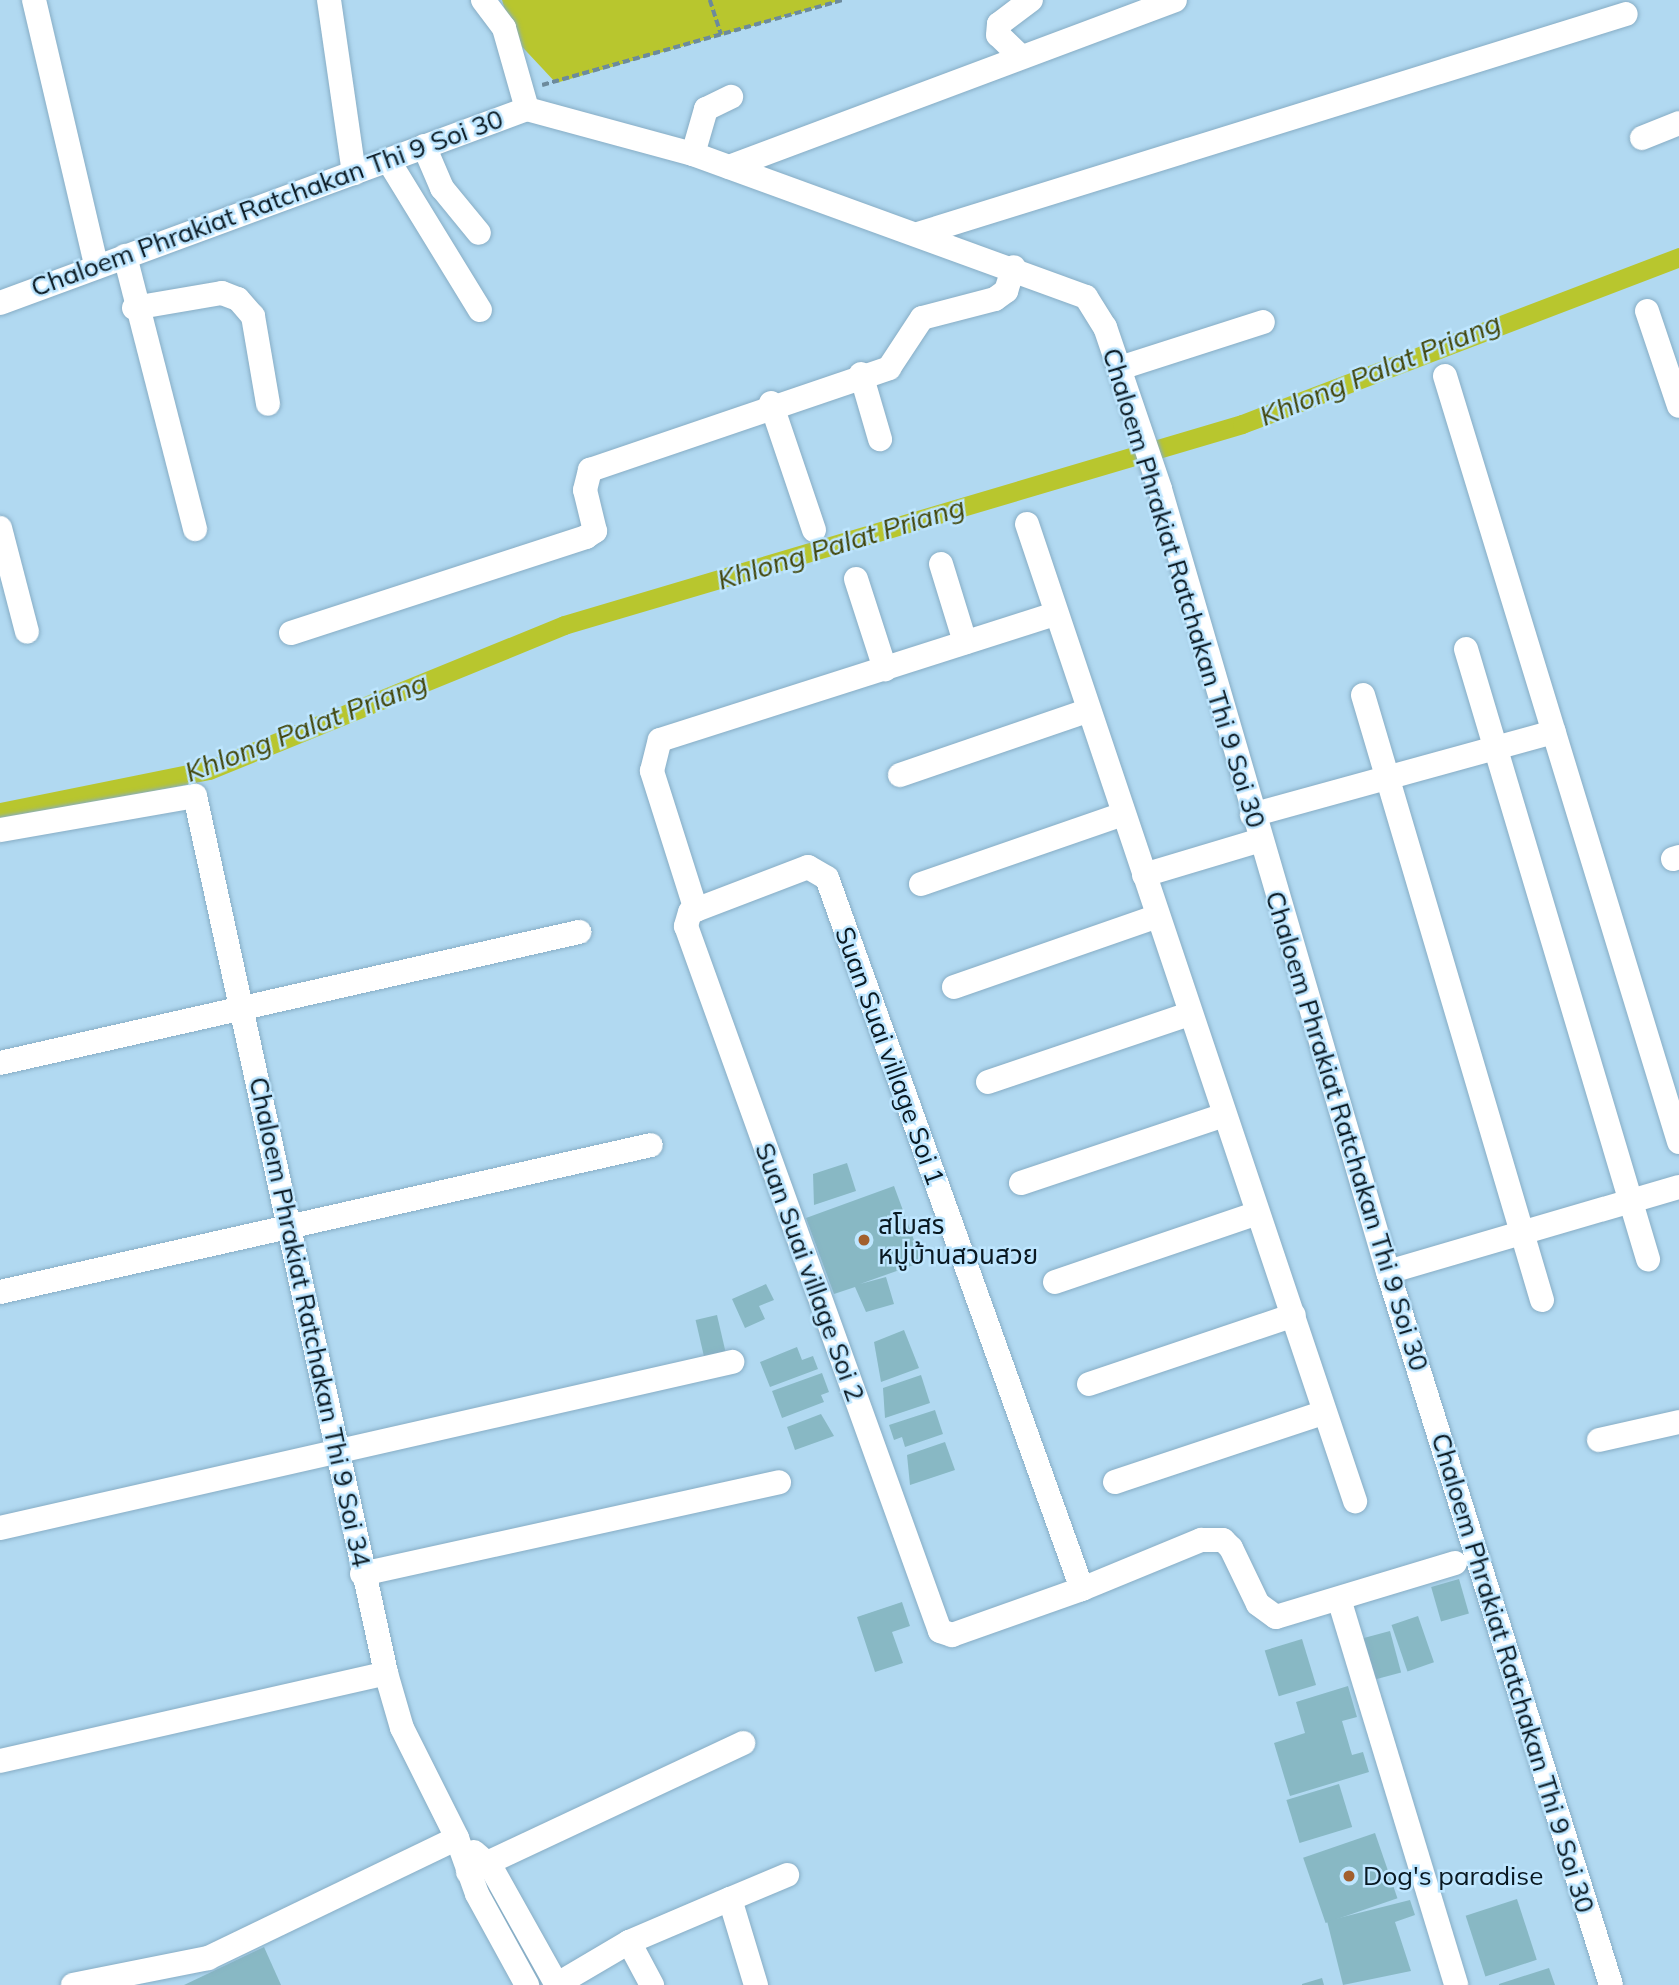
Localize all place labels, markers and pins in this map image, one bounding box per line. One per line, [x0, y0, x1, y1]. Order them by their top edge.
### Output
place label: สโมสร หมู่บ้านสวนสวย [878, 1209, 1038, 1270]
marker: สโมสร หมู่บ้านสวนสวย [856, 1232, 872, 1248]
place label: Dog's paradise [1363, 1860, 1543, 1892]
marker: Dog's paradise [1341, 1868, 1357, 1884]

